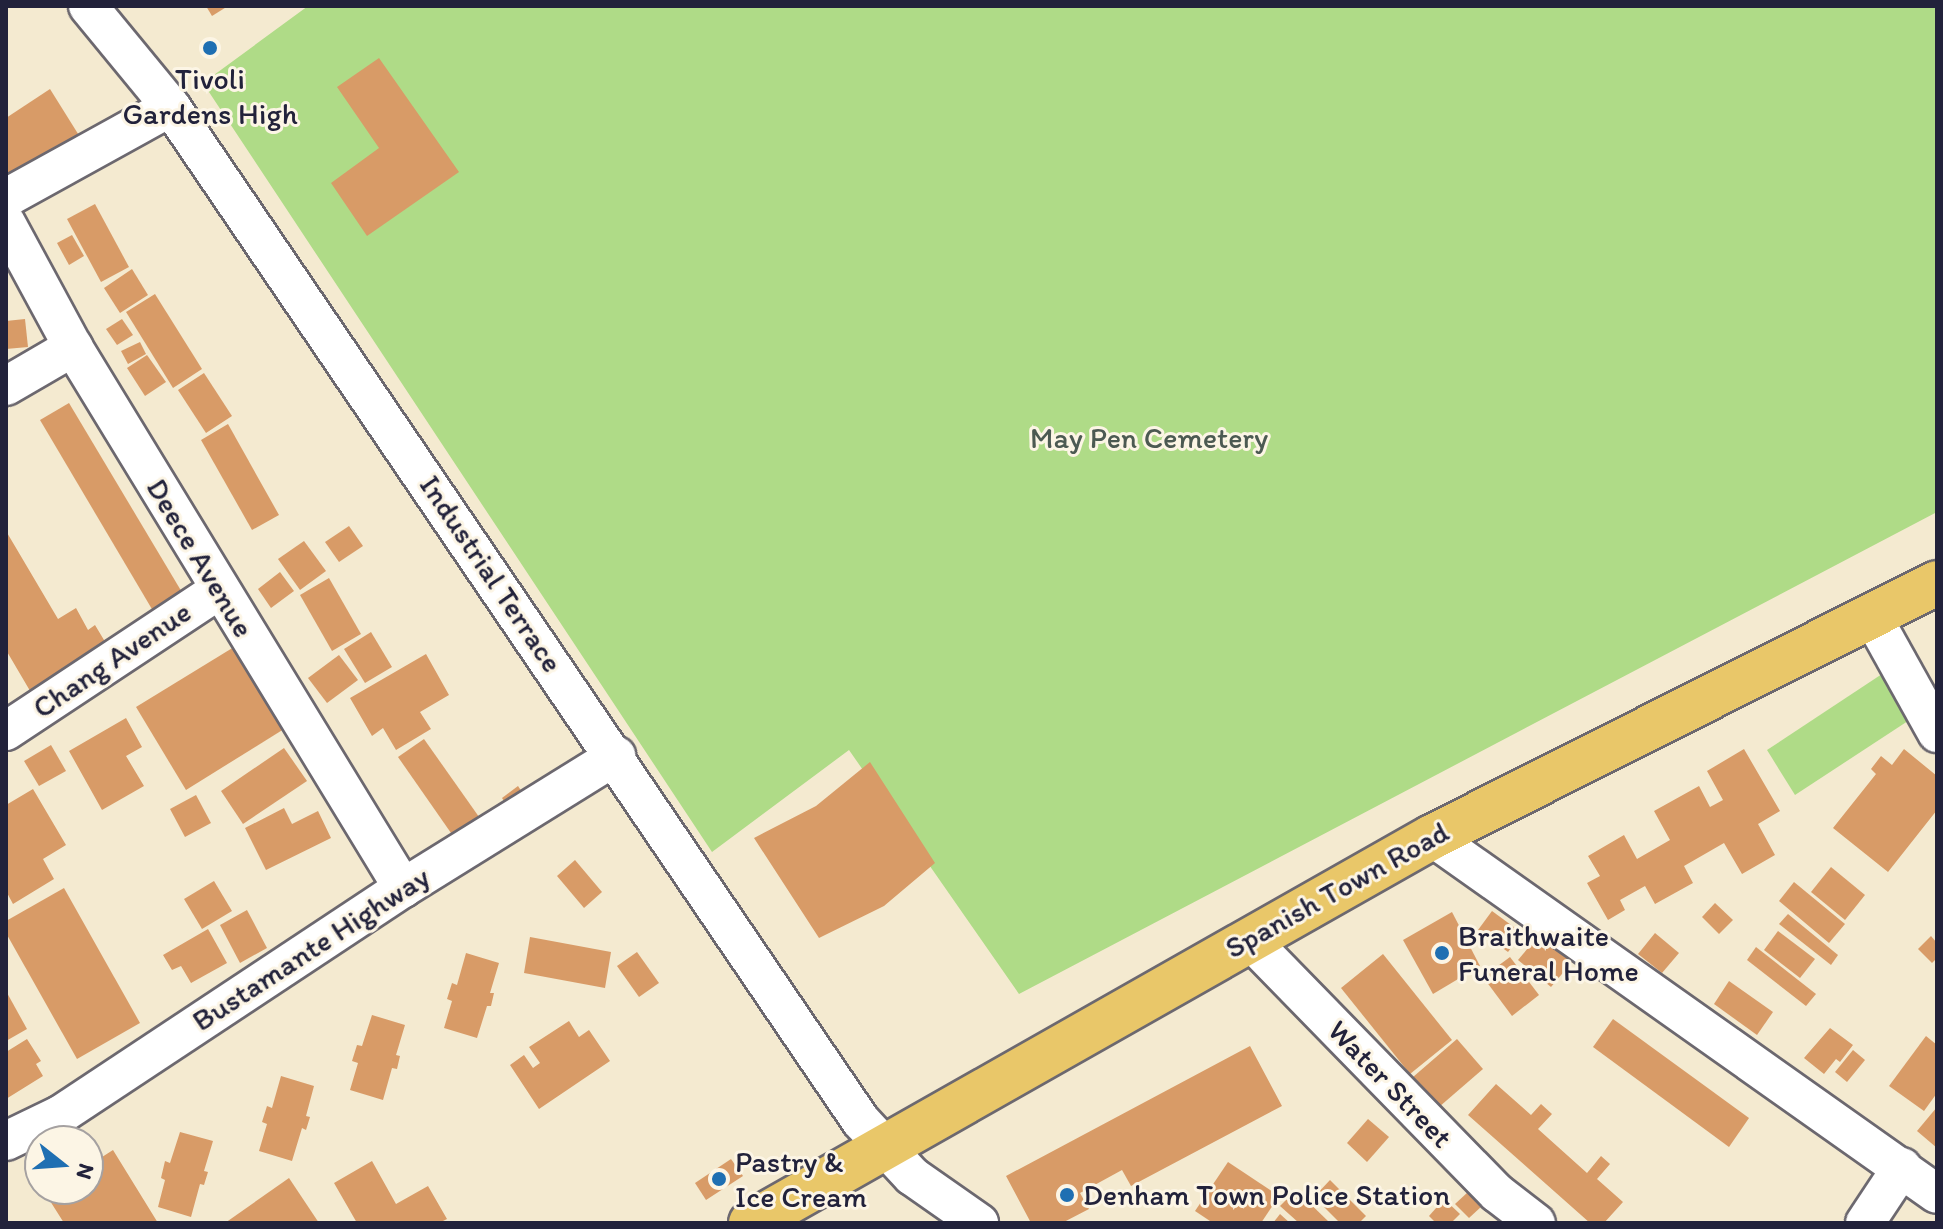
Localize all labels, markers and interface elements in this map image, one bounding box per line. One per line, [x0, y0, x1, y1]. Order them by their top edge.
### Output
marker: Tivoli Gardens High [201, 39, 219, 57]
place label: Tivoli Gardens High [123, 61, 297, 132]
park label: May Pen Cemetery [1030, 420, 1268, 456]
street label: Industrial Terrace [412, 469, 570, 679]
street label: Deece Avenue [139, 473, 261, 643]
street label: Chang Avenue [26, 594, 198, 726]
street label: Spanish Town Road [1221, 815, 1453, 965]
street label: Bustamante Highway [186, 859, 436, 1039]
place label: Braithwaite Funeral Home [1458, 918, 1639, 988]
marker: Braithwaite Funeral Home [1433, 944, 1451, 962]
street label: Water Street [1320, 1013, 1460, 1155]
north arrow [24, 1125, 104, 1205]
place label: Pastry & Ice Cream [735, 1144, 865, 1214]
text: N [70, 1161, 101, 1183]
marker: Pastry & Ice Cream [710, 1170, 728, 1188]
place label: Denham Town Police Station [1083, 1177, 1446, 1213]
marker: Denham Town Police Station [1058, 1186, 1076, 1204]

